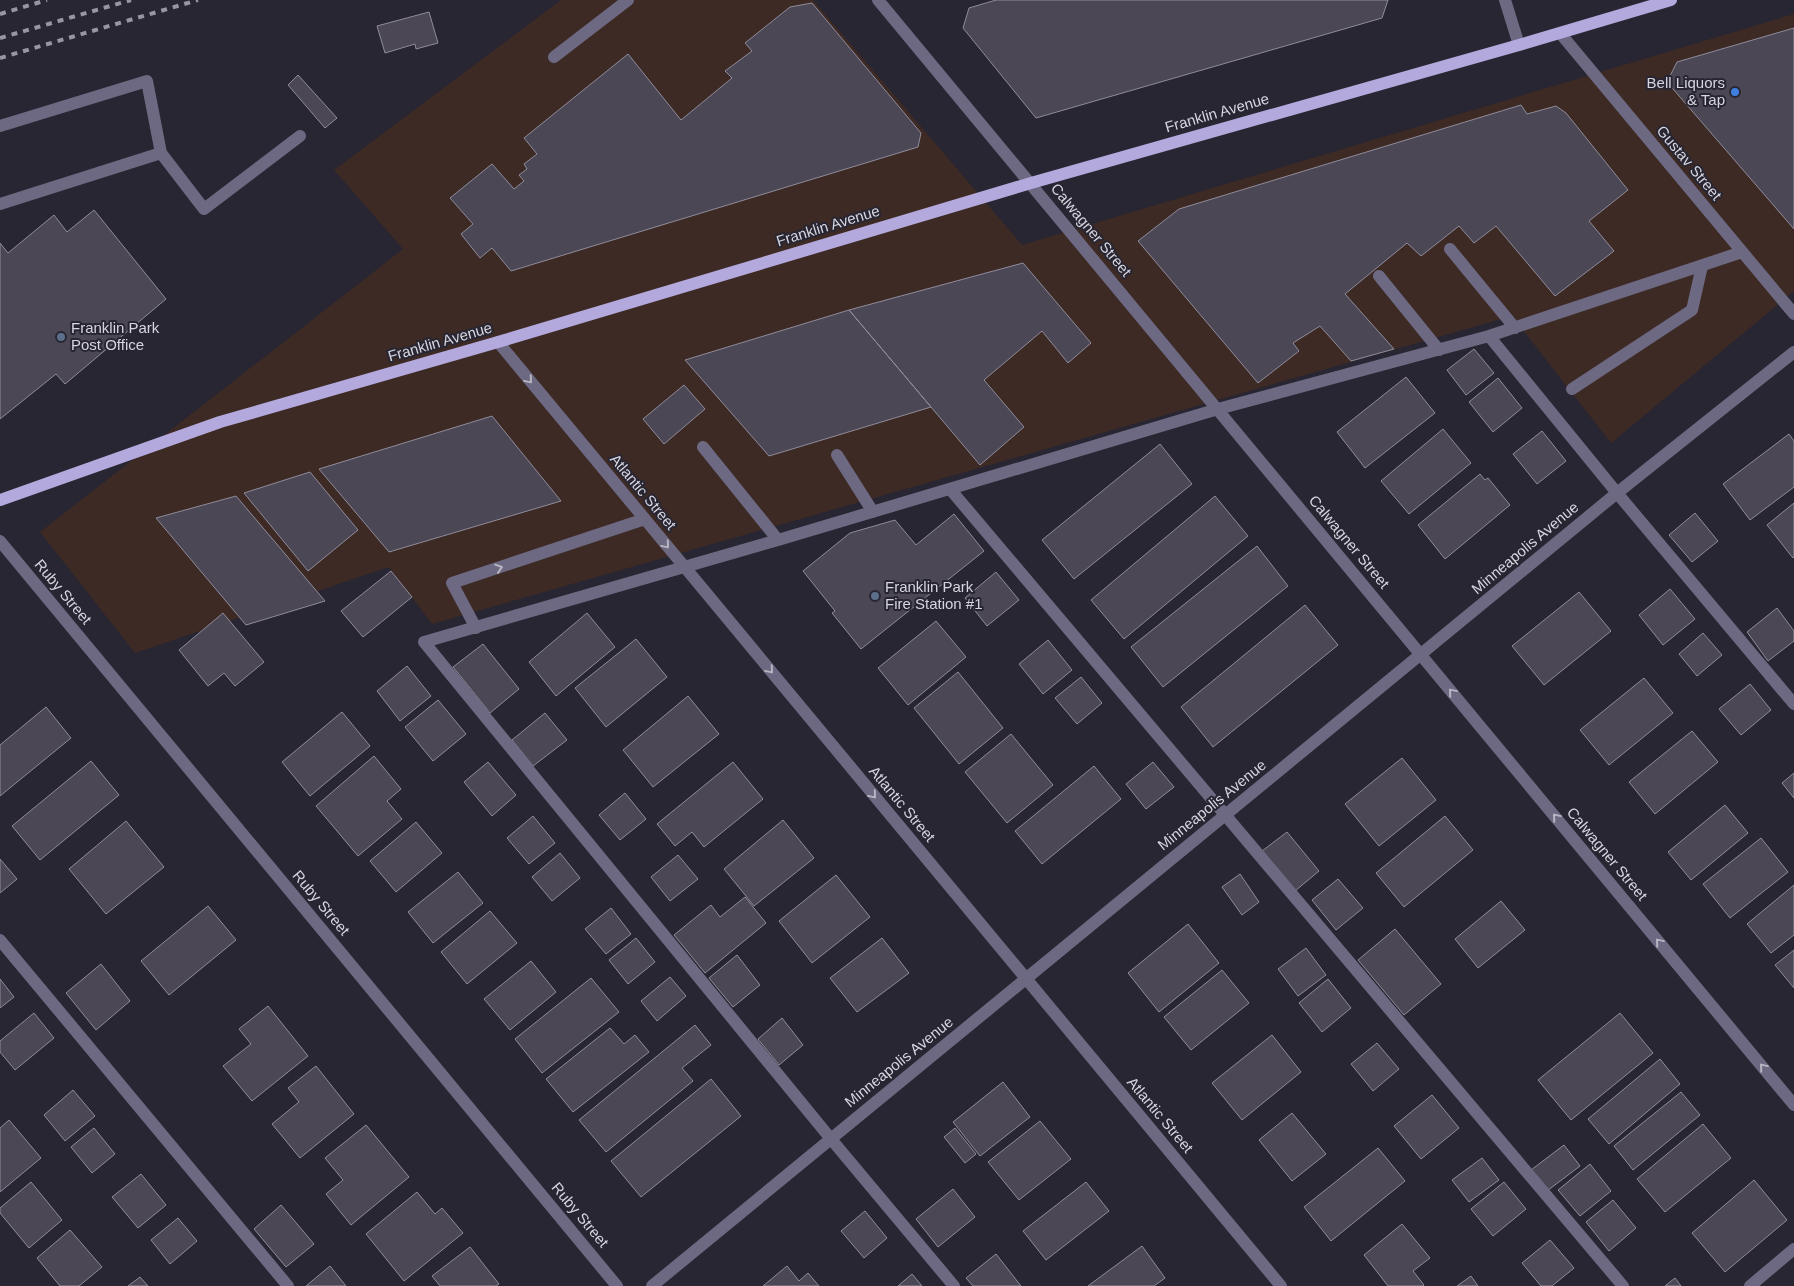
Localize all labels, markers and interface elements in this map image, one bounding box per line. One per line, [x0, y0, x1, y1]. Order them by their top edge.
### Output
place label: Bell Liquors & Tap [1647, 74, 1725, 108]
marker: Bell Liquors & Tap [1729, 86, 1741, 98]
street label: Franklin Avenue [1163, 90, 1271, 135]
street label: Gustav Street [1653, 122, 1726, 204]
street label: Calwagner Street [1048, 180, 1136, 280]
street label: Franklin Avenue [774, 202, 882, 249]
place label: Franklin Park Post Office [71, 319, 160, 353]
street label: Franklin Avenue [386, 319, 494, 364]
marker: Franklin Park Post Office [55, 331, 67, 343]
one-way arrow [523, 374, 532, 383]
street label: Atlantic Street [607, 450, 680, 534]
street label: Calwagner Street [1306, 492, 1394, 592]
street label: Minneapolis Avenue [1468, 498, 1581, 597]
one-way arrow [660, 539, 669, 548]
street label: Ruby Street [31, 556, 96, 628]
one-way arrow [494, 563, 502, 573]
place label: Franklin Park Fire Station #1 [885, 578, 983, 612]
marker: Franklin Park Fire Station #1 [869, 590, 881, 602]
one-way arrow [764, 664, 772, 673]
one-way arrow [1449, 688, 1458, 697]
street label: Minneapolis Avenue [1154, 756, 1269, 853]
street label: Atlantic Street [866, 762, 939, 846]
one-way arrow [868, 790, 877, 799]
street label: Calwagner Street [1564, 804, 1652, 904]
one-way arrow [1553, 814, 1561, 823]
street label: Ruby Street [289, 867, 354, 939]
one-way arrow [1657, 939, 1665, 948]
street label: Minneapolis Avenue [841, 1013, 956, 1110]
one-way arrow [1760, 1064, 1768, 1073]
street label: Atlantic Street [1124, 1073, 1197, 1157]
street label: Ruby Street [548, 1179, 613, 1251]

